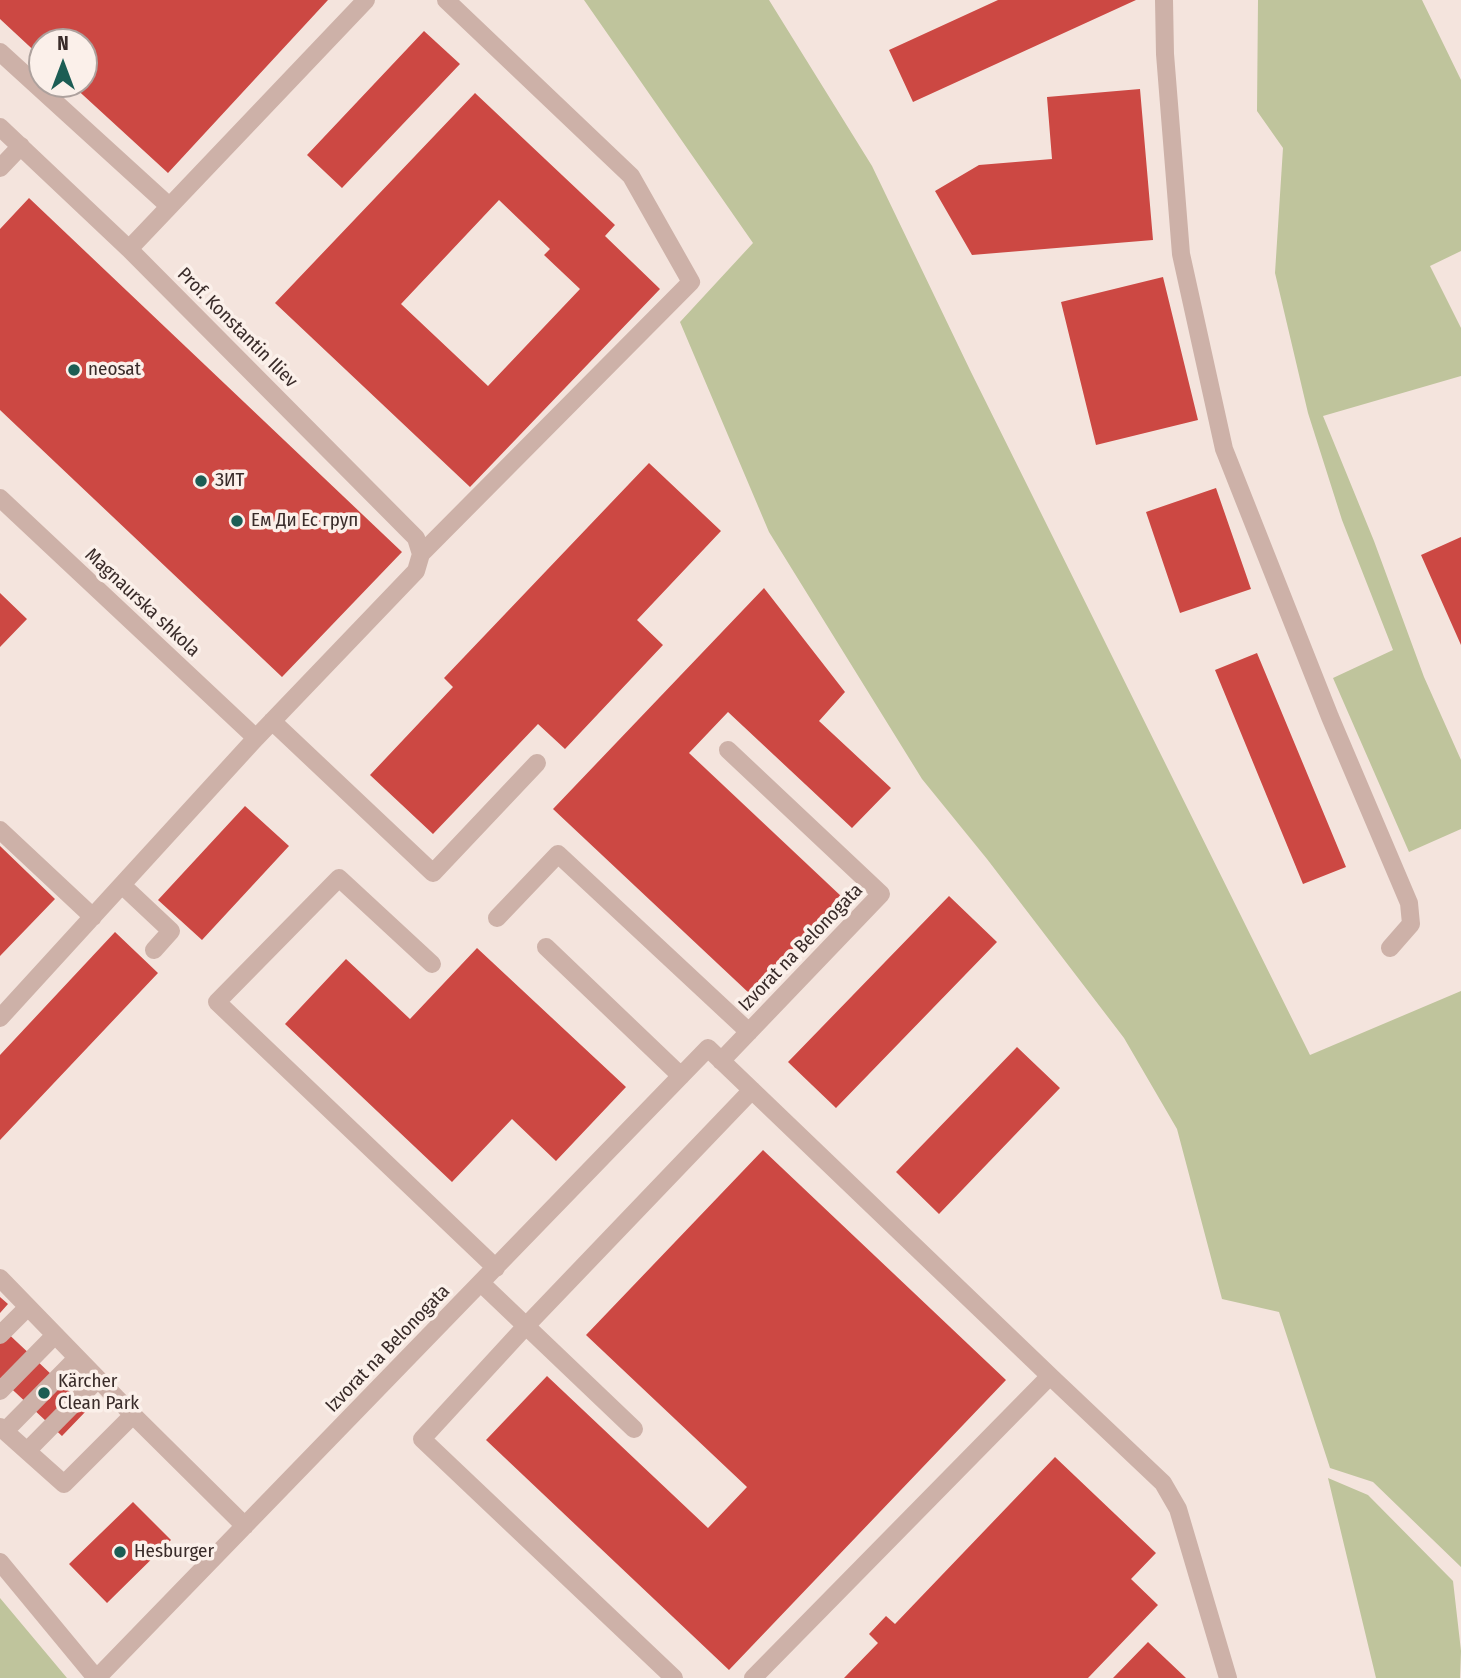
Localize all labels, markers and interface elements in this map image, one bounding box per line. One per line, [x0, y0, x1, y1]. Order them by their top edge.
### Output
north arrow [28, 28, 98, 98]
text: N [57, 32, 69, 55]
street label: Prof. Konstantin Iliev [172, 263, 302, 393]
place label: neosat [88, 359, 141, 381]
marker: neosat [66, 362, 82, 378]
place label: ЗИТ [215, 470, 244, 492]
marker: ЗИТ [193, 473, 209, 489]
place label: Ем Ди Ес груп [251, 510, 358, 532]
marker: Ем Ди Ес груп [229, 513, 245, 529]
street label: Magnaurska shkola [80, 544, 204, 662]
street label: Izvorat na Belonogata [734, 879, 868, 1017]
street label: Izvorat na Belonogata [321, 1280, 455, 1418]
place label: Kärcher Clean Park [58, 1371, 139, 1415]
marker: Kärcher Clean Park [36, 1385, 52, 1401]
place label: Hesburger [134, 1541, 214, 1563]
marker: Hesburger [112, 1544, 128, 1560]

